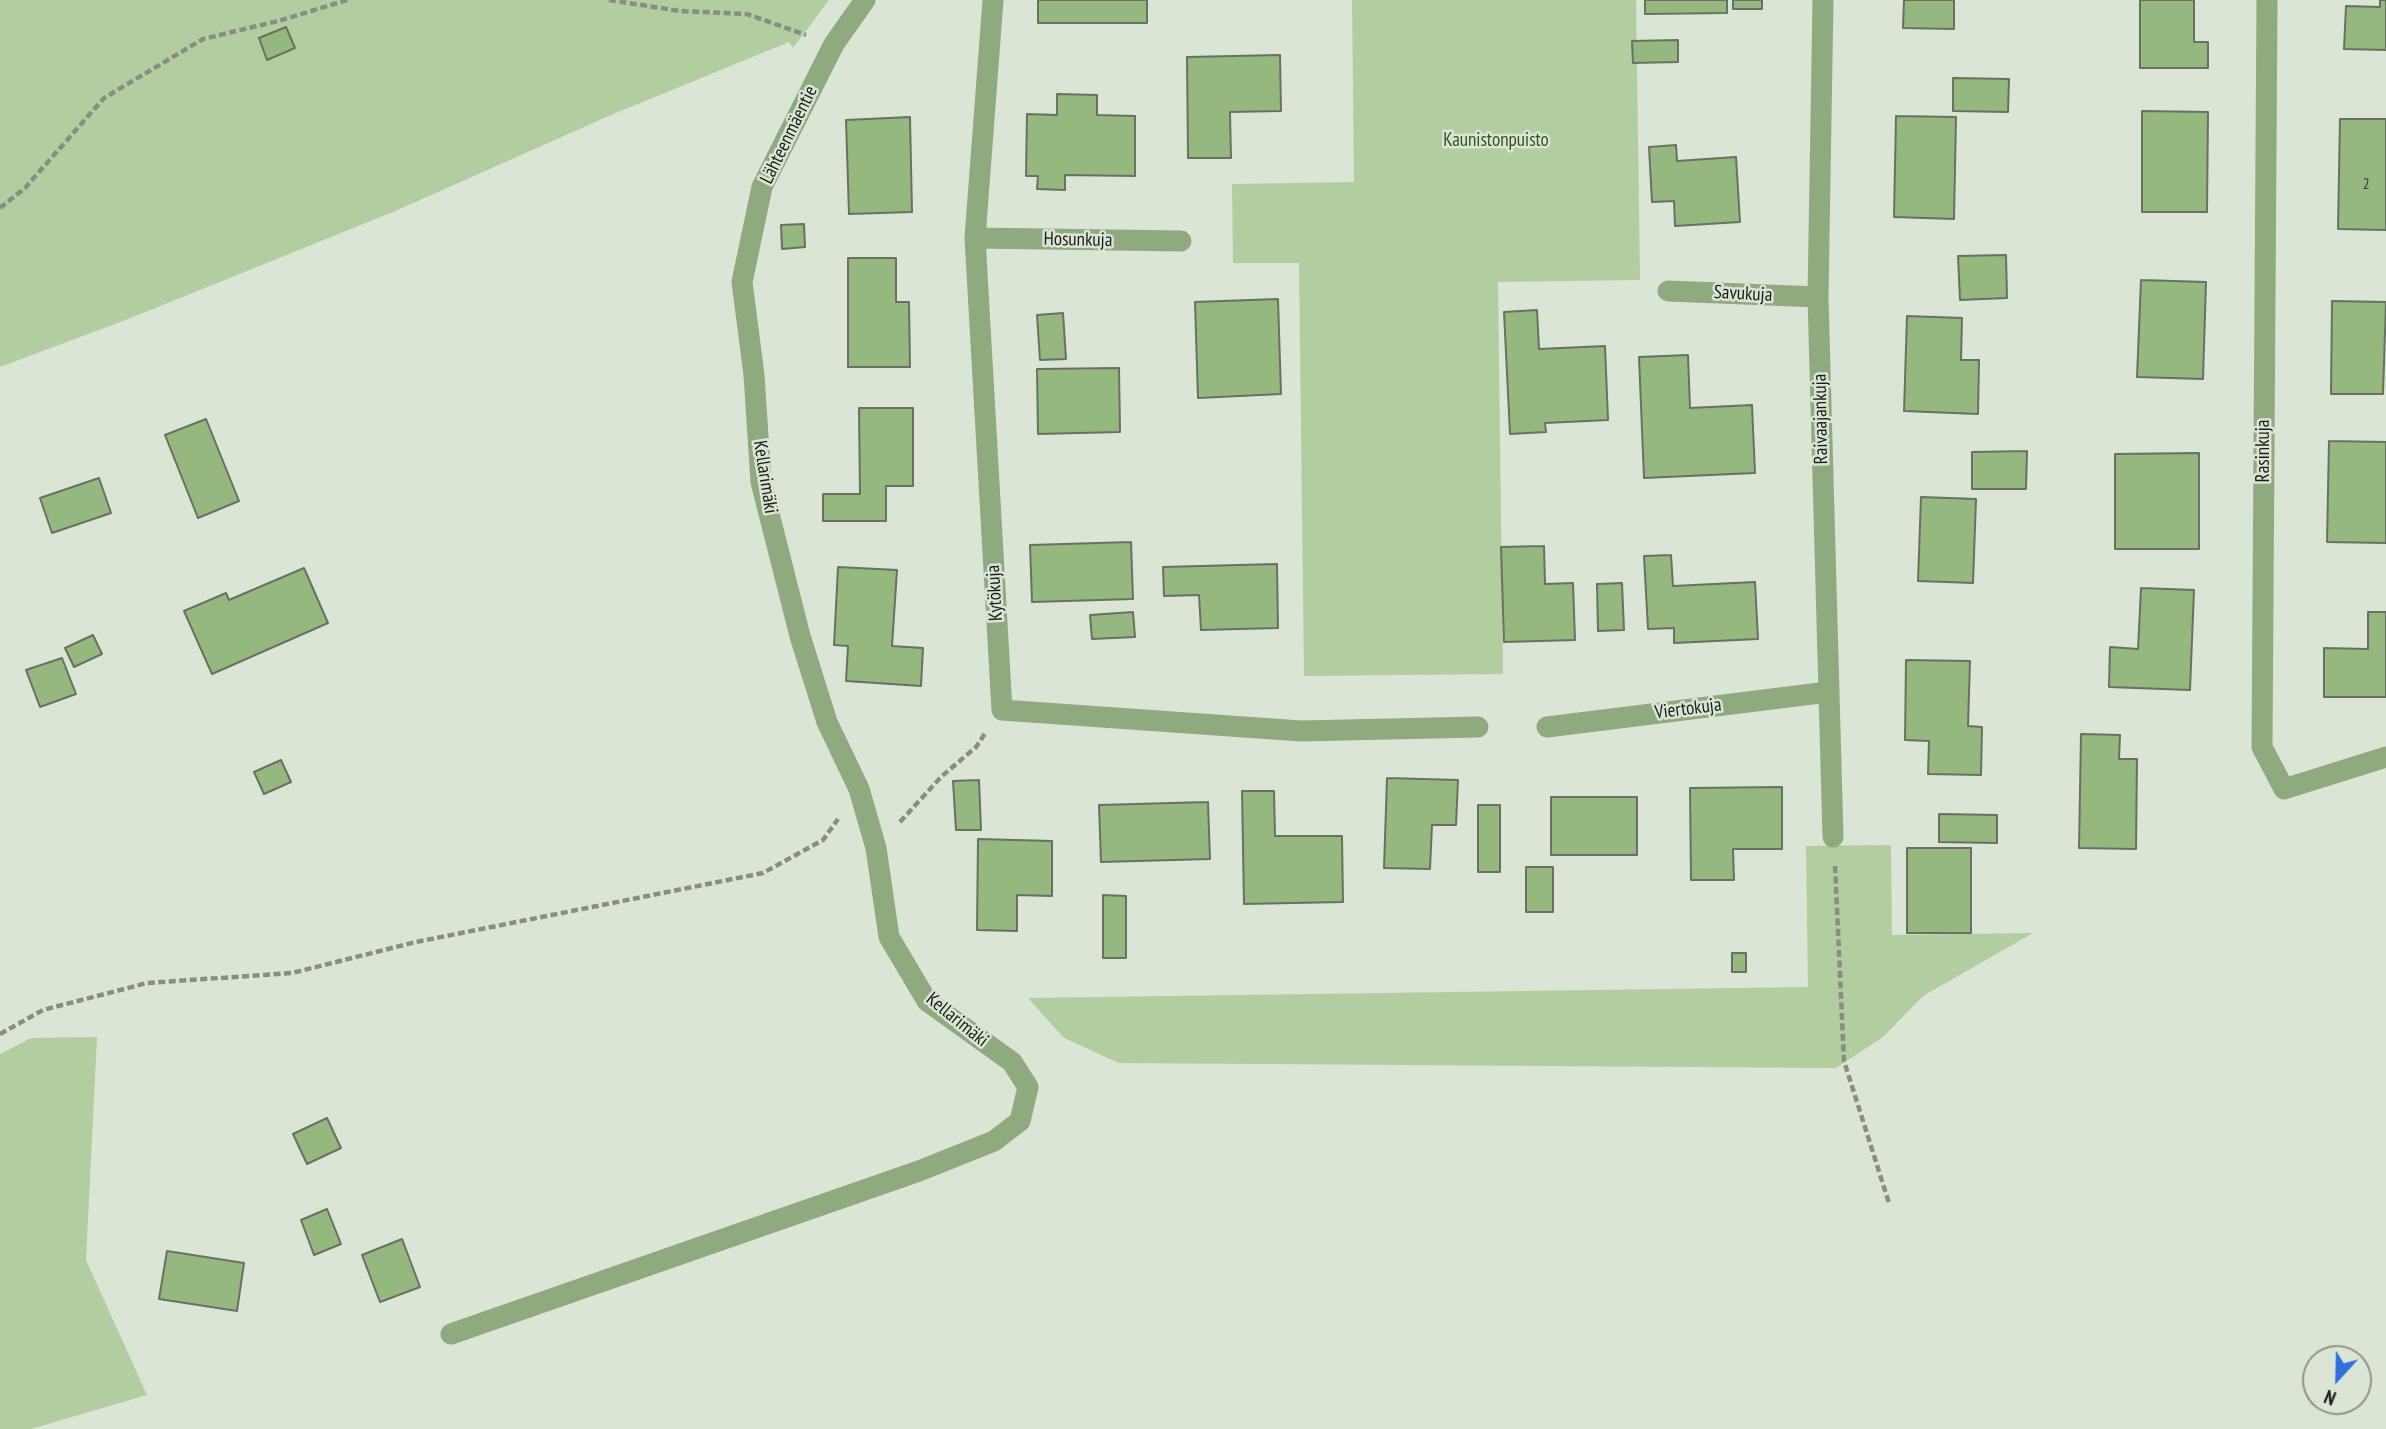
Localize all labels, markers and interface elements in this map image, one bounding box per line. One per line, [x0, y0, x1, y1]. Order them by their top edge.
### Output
street label: Lähteenmäentie [755, 82, 823, 188]
park label: Kaunistonpuisto [1443, 130, 1549, 152]
house number: 2 [2362, 174, 2370, 194]
street label: Hosunkuja [1043, 228, 1113, 252]
street label: Savukuja [1713, 281, 1773, 307]
street label: Raivaajankuja [1809, 373, 1833, 465]
street label: Rasinkuja [2253, 420, 2275, 482]
street label: Kellarimäki [748, 439, 782, 515]
street label: Kytökuja [982, 564, 1008, 622]
street label: Viertokuja [1653, 694, 1723, 724]
street label: Kellarimäki [921, 988, 993, 1052]
north arrow [2302, 1345, 2372, 1415]
text: N [2321, 1385, 2339, 1411]

